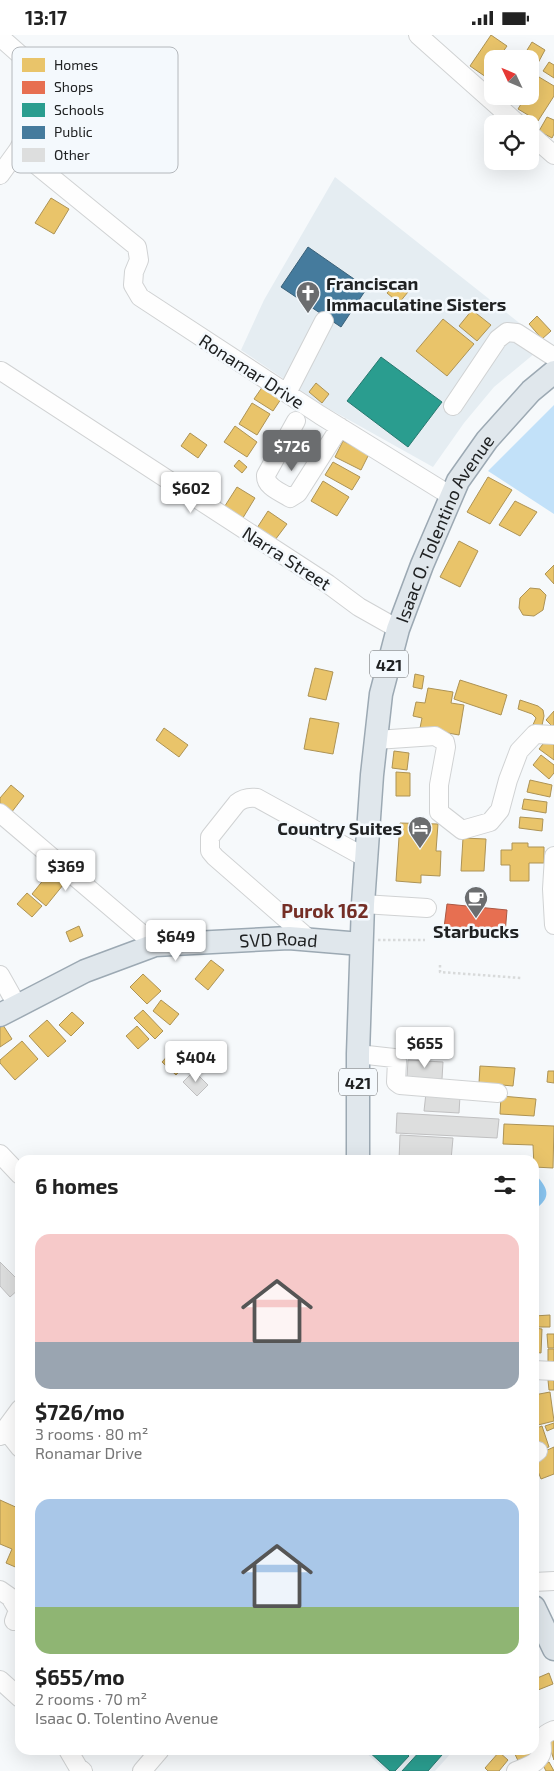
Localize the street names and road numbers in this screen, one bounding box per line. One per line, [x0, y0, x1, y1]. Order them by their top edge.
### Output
street label: Ronamar Drive [195, 329, 309, 413]
street label: Isaac O. Tolentino Avenue [390, 430, 498, 626]
street label: Narra Street [239, 521, 335, 595]
road number: 421 [370, 651, 408, 677]
street label: SVD Road [239, 927, 319, 952]
road number: 421 [339, 1069, 377, 1095]

